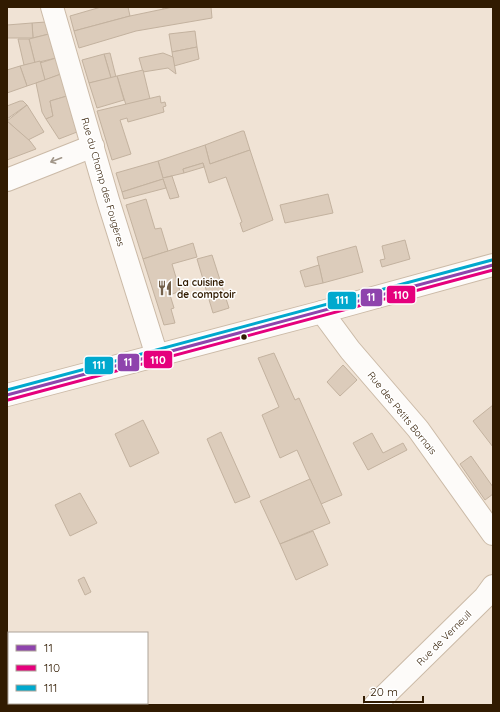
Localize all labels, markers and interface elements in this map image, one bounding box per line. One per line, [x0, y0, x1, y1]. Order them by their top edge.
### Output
street label: Rue du Champ des Fougères [78, 116, 128, 248]
one-way arrow [51, 157, 63, 165]
place label: La cuisine de comptoir [177, 276, 237, 301]
restaurant icon: La cuisine de comptoir [156, 279, 174, 297]
line badge: 110 [386, 285, 416, 304]
line badge: 11 [360, 288, 383, 307]
text: 110 [393, 288, 409, 302]
text: 11 [367, 290, 375, 304]
line badge: 111 [327, 291, 357, 310]
text: 111 [336, 293, 348, 307]
unlabelled marker [239, 332, 249, 342]
line badge: 110 [143, 350, 173, 369]
line badge: 11 [117, 353, 140, 372]
text: 110 [150, 353, 166, 367]
text: 11 [124, 355, 132, 369]
line badge: 111 [84, 356, 114, 375]
text: 111 [93, 358, 105, 372]
street label: Rue des Petits Bornais [365, 369, 440, 457]
street label: Rue de Verneuil [414, 608, 474, 668]
legend [8, 632, 148, 704]
text: 11 [44, 640, 53, 655]
text: 110 [44, 660, 60, 675]
scale bar [364, 678, 423, 704]
text: 111 [44, 680, 57, 695]
text: 20 m [370, 684, 398, 699]

